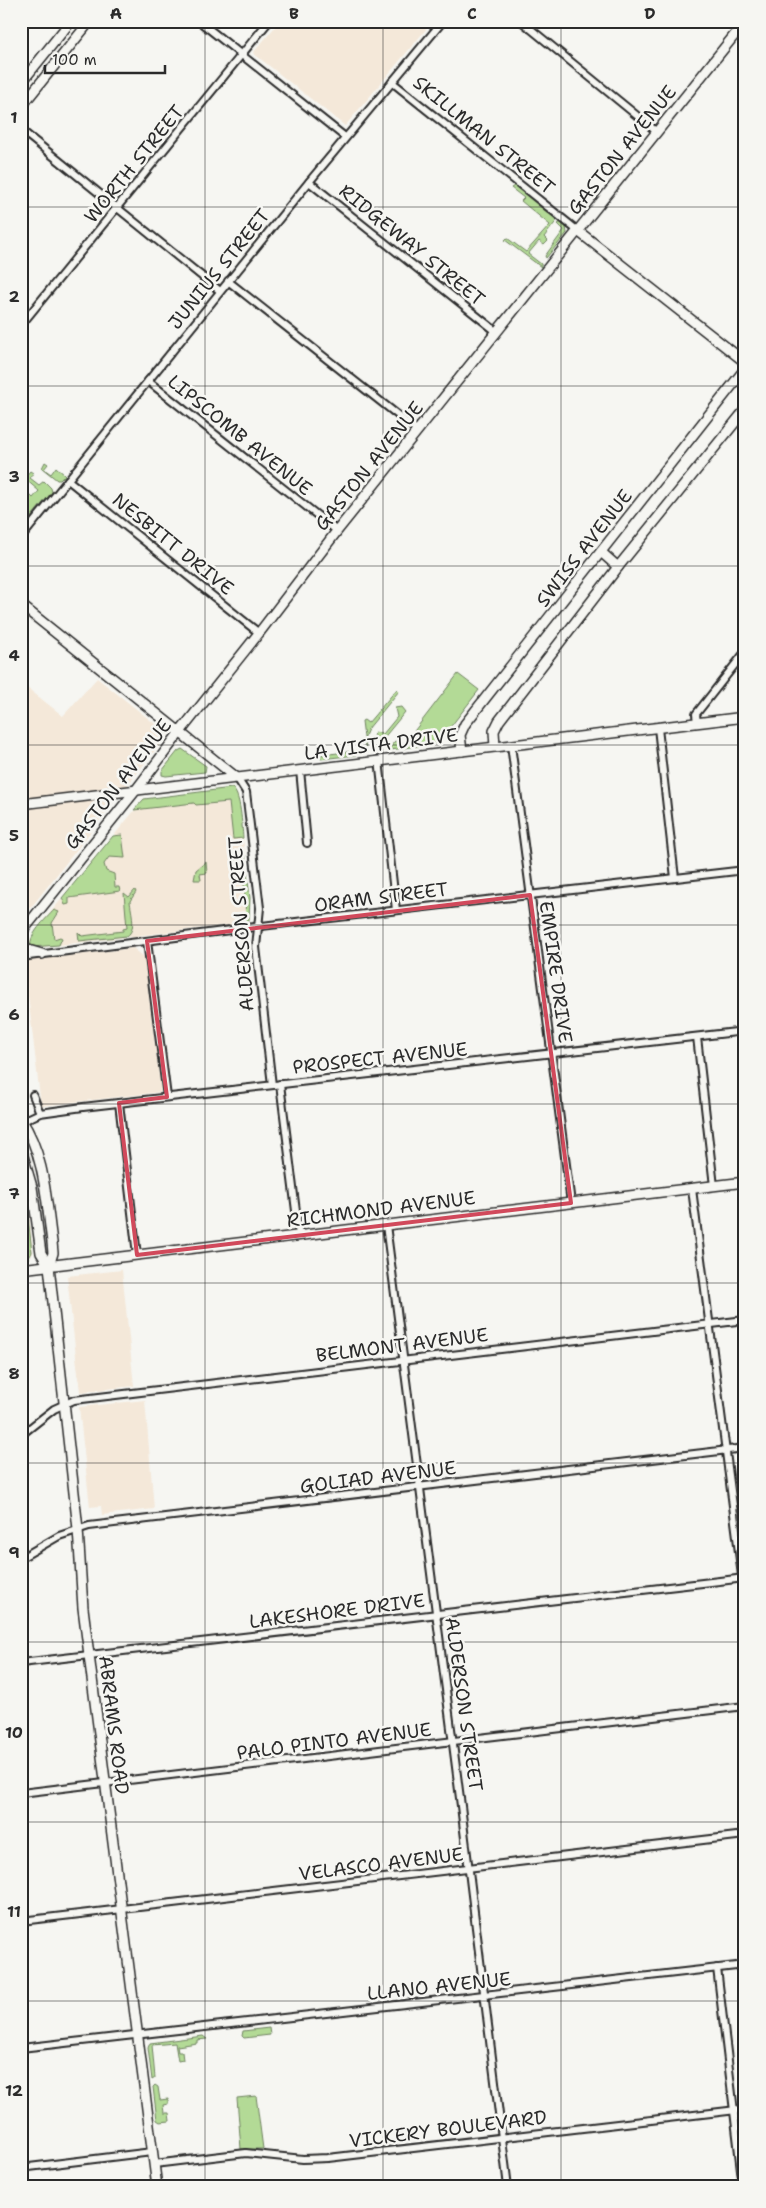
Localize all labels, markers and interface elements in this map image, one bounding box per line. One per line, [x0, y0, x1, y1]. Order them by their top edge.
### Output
text: A [110, 3, 122, 24]
text: B [289, 3, 299, 24]
text: C [467, 3, 477, 24]
text: D [644, 3, 656, 24]
scale bar [45, 42, 165, 74]
text: 100 m [52, 50, 97, 70]
street label: SKILLMAN STREET [408, 70, 560, 200]
street label: GASTON AVENUE [562, 80, 682, 220]
street label: WORTH STREET [79, 99, 190, 228]
text: 1 [10, 107, 18, 128]
street label: RIDGEWAY STREET [334, 178, 490, 312]
street label: JUNIUS STREET [163, 203, 276, 335]
text: 2 [8, 286, 20, 307]
street label: LIPSCOMB AVENUE [163, 369, 317, 501]
street label: GASTON AVENUE [309, 396, 429, 536]
text: 3 [8, 466, 20, 487]
street label: SWISS AVENUE [530, 484, 638, 612]
street label: NESBITT DRIVE [107, 487, 239, 601]
text: 4 [8, 645, 20, 666]
street label: GASTON AVENUE [59, 713, 177, 855]
street label: LA VISTA DRIVE [303, 722, 460, 766]
text: 5 [9, 825, 19, 846]
street label: ALDERSON STREET [222, 835, 260, 1012]
street label: ORAM STREET [313, 876, 450, 918]
street label: EMPIRE DRIVE [534, 899, 578, 1045]
text: 6 [8, 1004, 20, 1025]
street label: PROSPECT AVENUE [291, 1036, 469, 1080]
text: 7 [8, 1183, 20, 1204]
street label: RICHMOND AVENUE [285, 1185, 477, 1233]
street label: BELMONT AVENUE [315, 1322, 490, 1368]
text: 8 [8, 1363, 20, 1384]
street label: GOLIAD AVENUE [298, 1455, 458, 1499]
text: 9 [8, 1542, 20, 1563]
street label: LAKESHORE DRIVE [248, 1588, 426, 1634]
street label: ALDERSON STREET [439, 1615, 489, 1793]
street label: ABRAMS ROAD [93, 1654, 135, 1796]
street label: PALO PINTO AVENUE [235, 1717, 433, 1765]
text: 10 [5, 1722, 23, 1743]
street label: VELASCO AVENUE [297, 1841, 465, 1887]
text: 11 [7, 1901, 21, 1922]
street label: LLANO AVENUE [366, 1966, 512, 2006]
text: 12 [5, 2080, 23, 2101]
street label: VICKERY BOULEVARD [348, 2104, 548, 2154]

